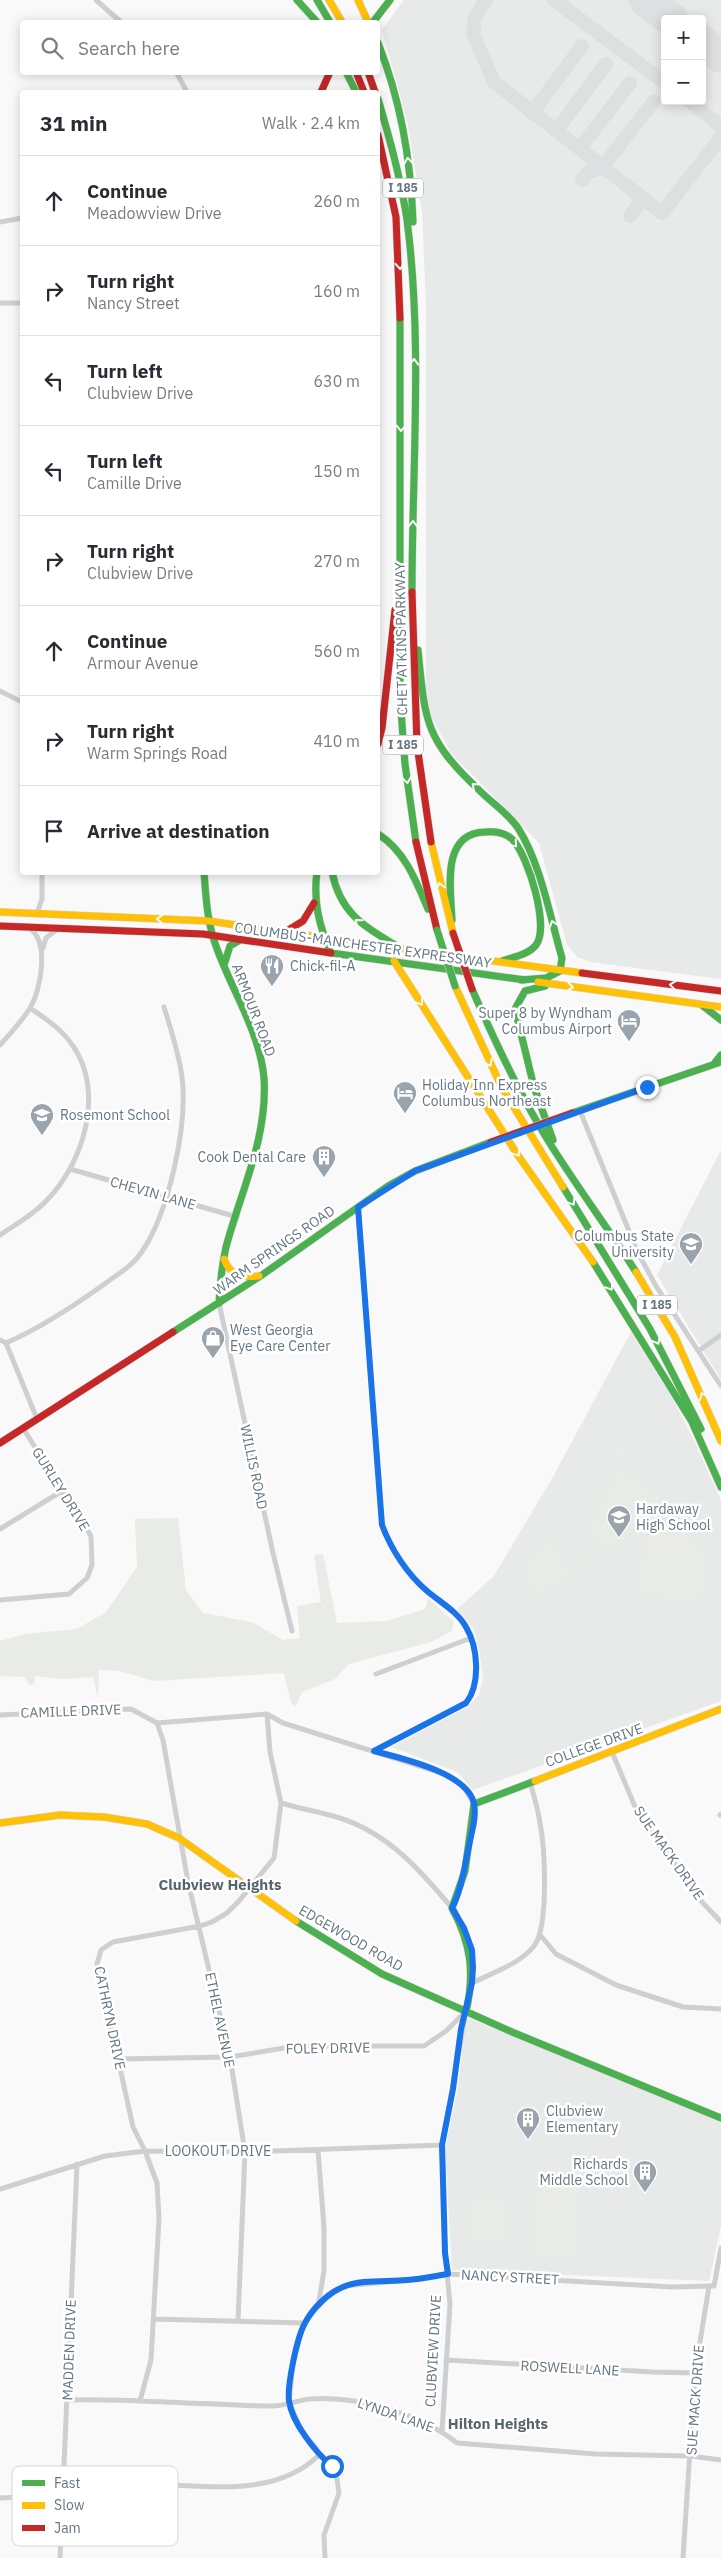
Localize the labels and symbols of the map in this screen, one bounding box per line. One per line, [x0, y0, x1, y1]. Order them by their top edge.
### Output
one-way arrow [404, 157, 414, 166]
road number: I 185 [383, 178, 423, 198]
one-way arrow [394, 262, 405, 270]
one-way arrow [409, 357, 419, 365]
one-way arrow [396, 424, 406, 432]
one-way arrow [408, 520, 418, 528]
street label: CHET ATKINS PARKWAY [391, 561, 411, 716]
road number: I 185 [383, 736, 423, 754]
one-way arrow [401, 777, 412, 785]
one-way arrow [472, 783, 481, 792]
one-way arrow [508, 838, 517, 847]
one-way arrow [435, 882, 445, 890]
one-way arrow [156, 913, 164, 924]
street label: COLUMBUS-MANCHESTER EXPRESSWAY [233, 918, 493, 972]
one-way arrow [355, 918, 364, 927]
one-way arrow [549, 920, 559, 929]
restaurant icon: Chick-fil-A [259, 953, 285, 987]
place label: Chick-fil-A [290, 957, 355, 975]
street label: ARMOUR ROAD [228, 961, 280, 1059]
one-way arrow [668, 980, 676, 991]
one-way arrow [566, 982, 575, 992]
one-way arrow [414, 996, 424, 1005]
place label: Super 8 by Wyndham Columbus Airport [478, 1004, 612, 1038]
hotel icon: Super 8 by Wyndham Columbus Airport [616, 1008, 642, 1042]
one-way arrow [483, 1058, 493, 1067]
place label: Holiday Inn Express Columbus Northeast [422, 1076, 551, 1110]
route end [636, 1076, 659, 1099]
hotel icon: Holiday Inn Express Columbus Northeast [392, 1080, 418, 1114]
school or university icon: Rosemont School [29, 1102, 55, 1136]
place label: Rosemont School [60, 1106, 170, 1124]
building icon: Cook Dental Care [311, 1144, 337, 1178]
place label: Cook Dental Care [197, 1148, 306, 1166]
one-way arrow [511, 1148, 521, 1157]
street label: CHEVIN LANE [108, 1172, 198, 1214]
one-way arrow [566, 1197, 576, 1206]
street label: WARM SPRINGS ROAD [210, 1201, 338, 1299]
place label: Columbus State University [574, 1227, 674, 1261]
school or university icon: Columbus State University [678, 1231, 704, 1265]
one-way arrow [604, 1281, 613, 1290]
road number: I 185 [637, 1296, 677, 1314]
place label: West Georgia Eye Care Center [230, 1321, 330, 1355]
shop icon: West Georgia Eye Care Center [200, 1325, 226, 1359]
one-way arrow [650, 1336, 660, 1345]
one-way arrow [699, 1392, 709, 1401]
street label: WILLIS ROAD [236, 1423, 272, 1511]
street label: GURLEY DRIVE [28, 1444, 94, 1534]
place label: Hardaway High School [636, 1500, 711, 1534]
school or university icon: Hardaway High School [606, 1504, 632, 1538]
street label: CAMILLE DRIVE [20, 1700, 122, 1722]
street label: COLLEGE DRIVE [543, 1719, 645, 1771]
street label: SUE MACK DRIVE [630, 1802, 708, 1904]
district label: Clubview Heights [158, 1875, 282, 1894]
street label: EDGEWOOD ROAD [296, 1901, 406, 1975]
street label: CATHRYN DRIVE [90, 1965, 130, 2071]
street label: ETHEL AVENUE [201, 1971, 239, 2069]
street label: FOLEY DRIVE [286, 2038, 370, 2058]
place label: Clubview Elementary [546, 2102, 618, 2136]
building icon: Clubview Elementary [515, 2106, 541, 2140]
street label: LOOKOUT DRIVE [165, 2142, 271, 2160]
place label: Richards Middle School [539, 2155, 628, 2189]
building icon: Richards Middle School [632, 2159, 658, 2193]
street label: NANCY STREET [460, 2265, 560, 2289]
street label: CLUBVIEW DRIVE [421, 2294, 445, 2408]
street label: MADDEN DRIVE [58, 2299, 80, 2401]
street label: SUE MACK DRIVE [682, 2344, 708, 2456]
street label: ROSWELL LANE [520, 2356, 620, 2380]
street label: LYNDA LANE [355, 2393, 437, 2437]
district label: Hilton Heights [448, 2414, 549, 2433]
route start [321, 2455, 344, 2478]
legend [12, 2466, 178, 2546]
text: Fast [54, 2474, 80, 2492]
text: Slow [54, 2496, 85, 2514]
text: Jam [54, 2519, 81, 2537]

